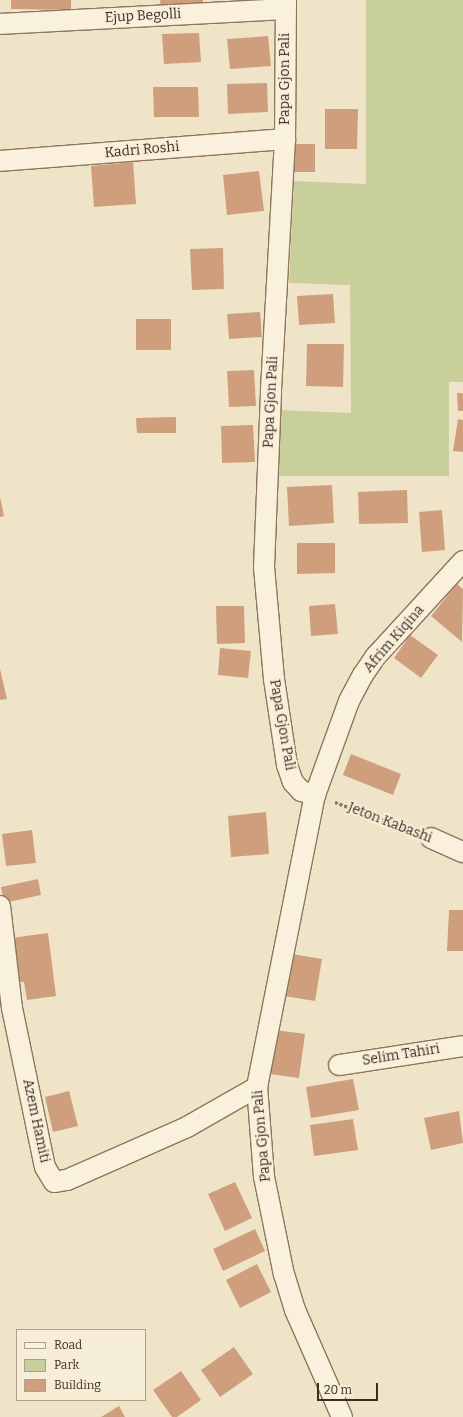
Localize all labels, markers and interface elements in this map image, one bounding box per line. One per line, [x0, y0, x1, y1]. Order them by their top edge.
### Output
street label: Ejup Begolli [104, 6, 182, 26]
street label: Papa Gjon Pali [277, 33, 293, 125]
street label: Kadri Roshi [104, 138, 180, 162]
street label: Papa Gjon Pali [260, 356, 282, 448]
street label: Afrim Kiqina [360, 602, 428, 676]
street label: Papa Gjon Pali [266, 678, 298, 772]
street label: Jeton Kabashi [345, 799, 435, 847]
street label: Selim Tahiri [361, 1041, 441, 1069]
street label: Azem Hamiti [19, 1077, 53, 1165]
street label: Papa Gjon Pali [250, 1089, 274, 1183]
legend [16, 1329, 146, 1401]
text: Road [54, 1338, 82, 1352]
text: Park [54, 1358, 79, 1372]
scale bar [319, 1375, 380, 1401]
text: Building [54, 1378, 101, 1392]
text: 20 m [324, 1383, 352, 1397]

